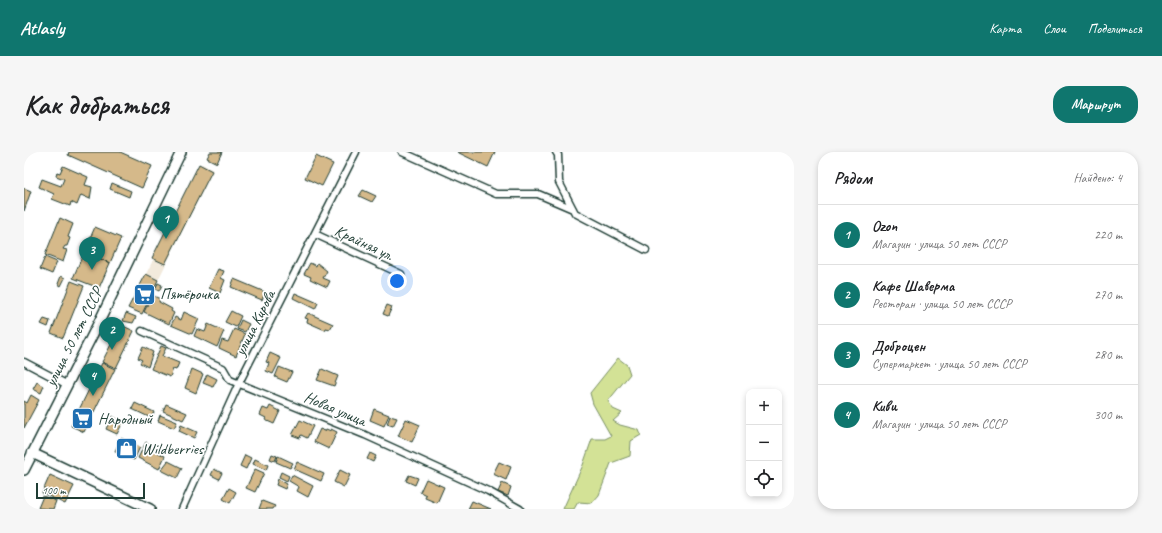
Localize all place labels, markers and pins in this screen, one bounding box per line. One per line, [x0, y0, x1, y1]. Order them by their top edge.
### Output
pin: 1 [153, 206, 179, 239]
pin: 3 [79, 237, 105, 270]
supermarket icon: Пятёрочка [131, 281, 157, 307]
place label: Пятёрочка [160, 284, 220, 304]
pin: 2 [99, 317, 125, 350]
pin: 4 [80, 363, 106, 396]
supermarket icon: Народный [70, 406, 96, 432]
place label: Народный [98, 409, 154, 429]
shop icon: Wildberries [114, 436, 140, 462]
place label: Wildberries [142, 439, 205, 459]

